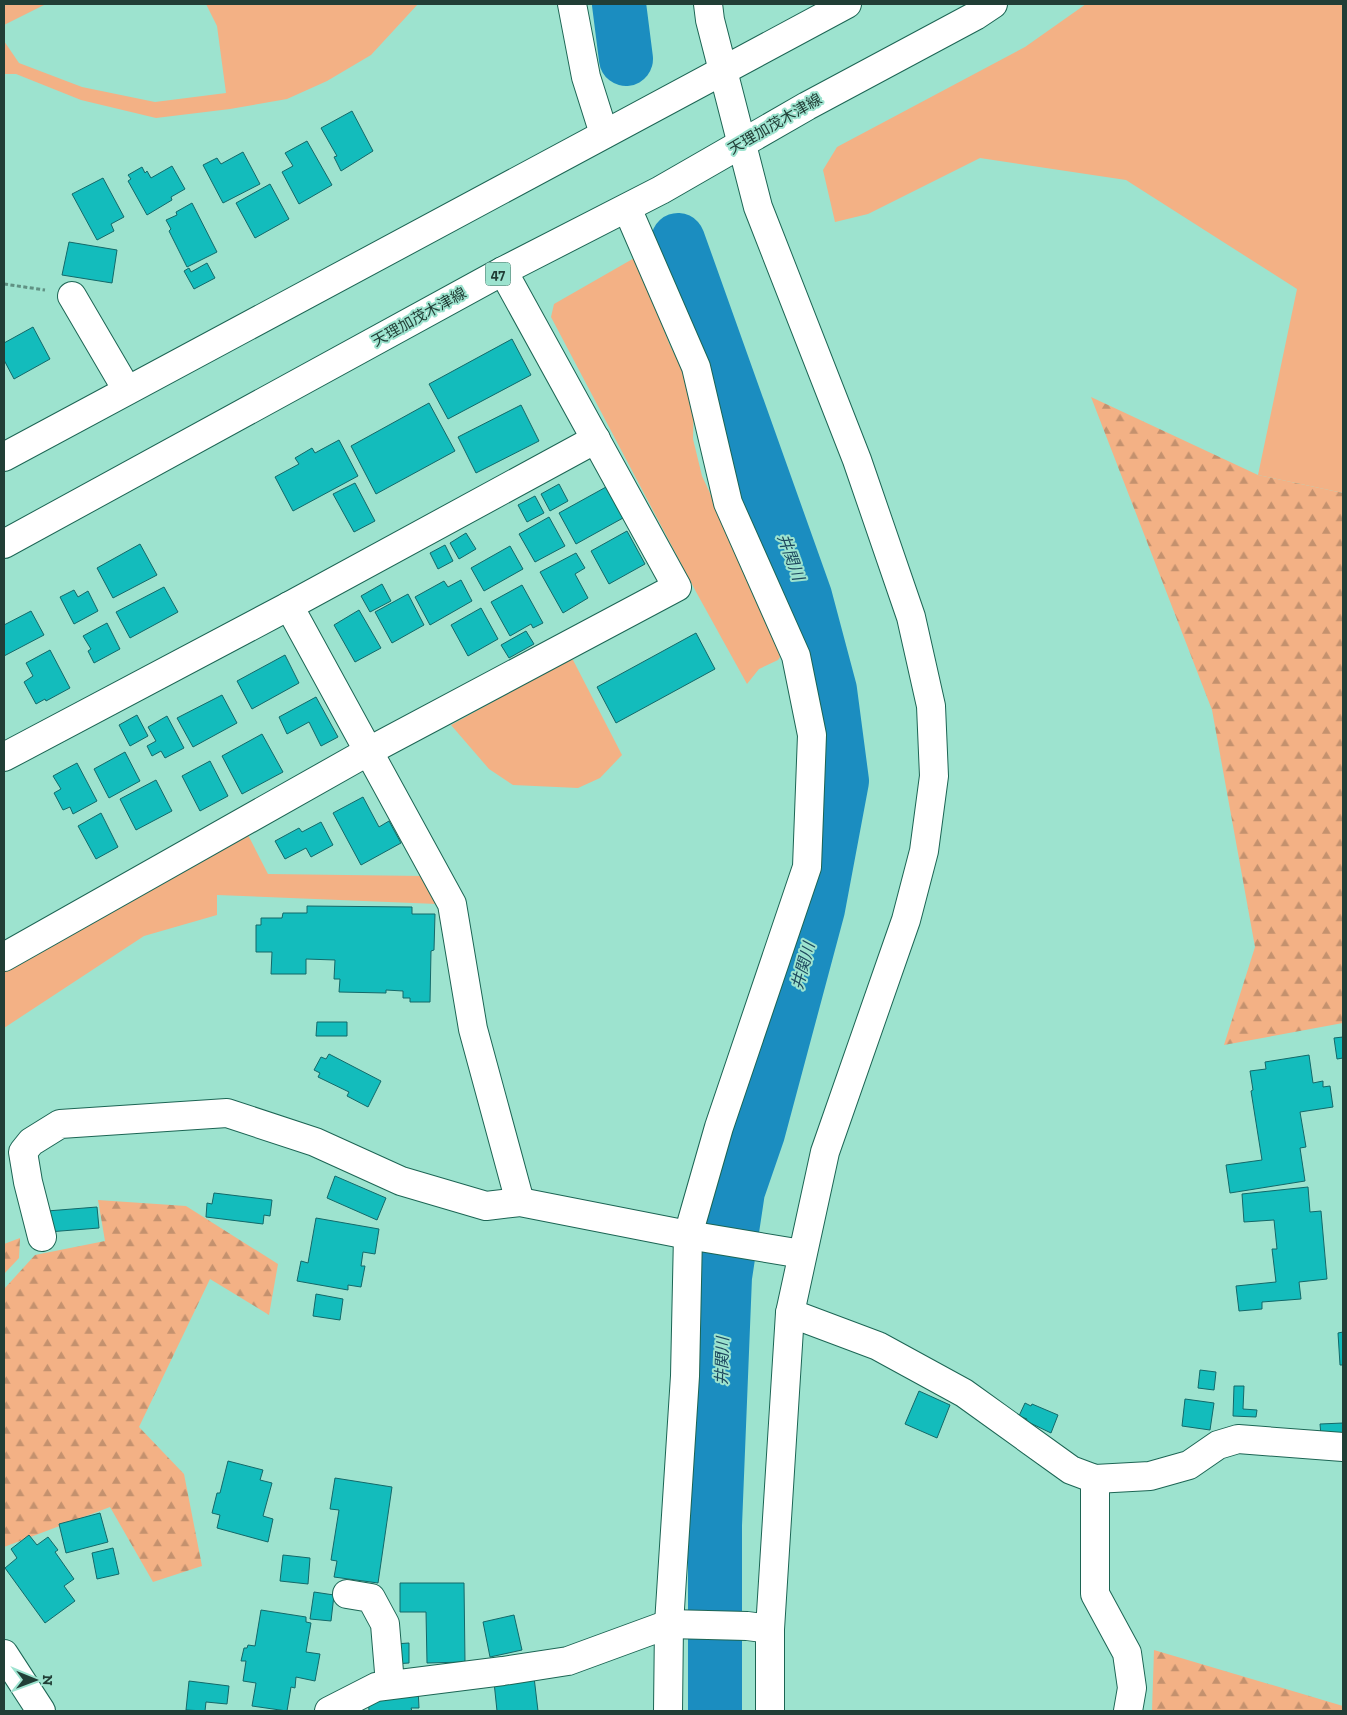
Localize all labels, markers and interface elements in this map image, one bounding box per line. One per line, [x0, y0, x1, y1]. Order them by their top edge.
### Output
street label: 天理加茂木津線 [725, 90, 825, 158]
road number: 47 [486, 262, 510, 286]
street label: 天理加茂木津線 [369, 284, 469, 350]
water label: 井関川 [774, 531, 809, 585]
water label: 井関川 [788, 938, 819, 992]
water label: 井関川 [712, 1335, 732, 1385]
north arrow [10, 1655, 60, 1705]
text: N [39, 1675, 56, 1686]

